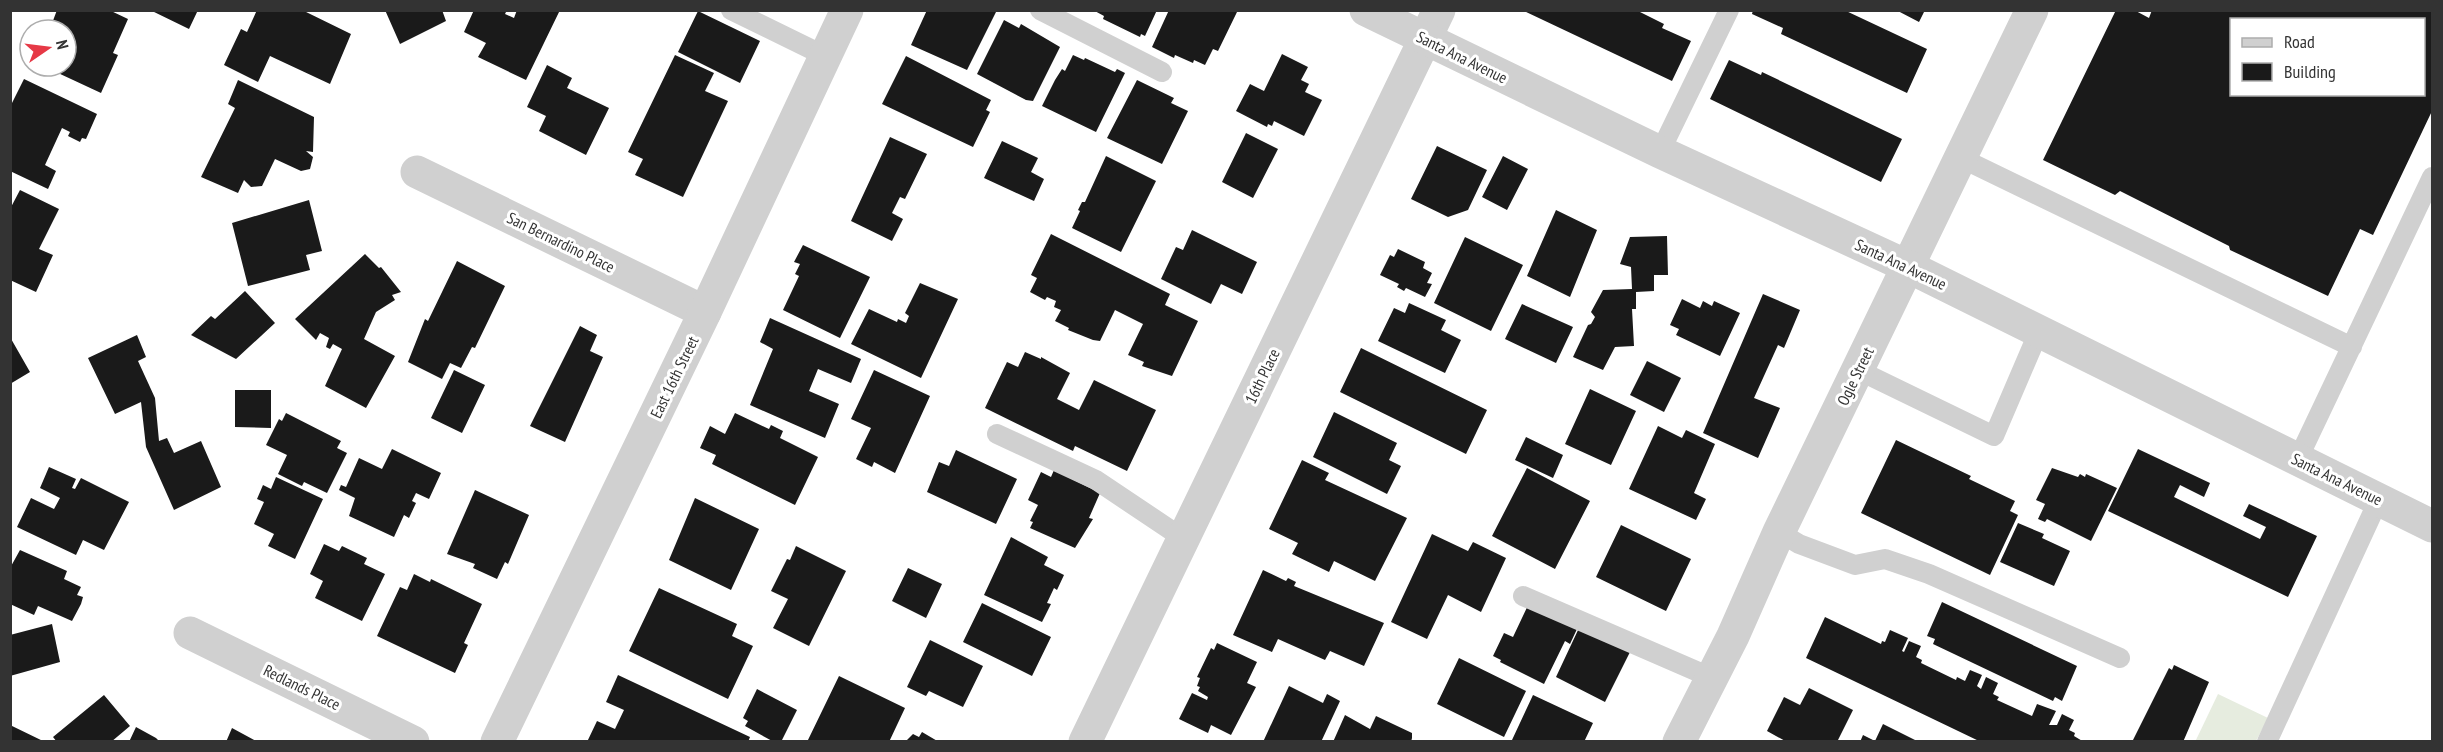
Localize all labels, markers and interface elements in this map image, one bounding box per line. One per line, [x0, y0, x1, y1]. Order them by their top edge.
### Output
north arrow [18, 18, 78, 78]
legend [2230, 18, 2425, 96]
street label: Santa Ana Avenue [1413, 26, 1511, 88]
text: Road [2284, 30, 2315, 53]
text: N [52, 38, 73, 51]
text: Building [2284, 60, 2336, 83]
street label: San Bernardino Place [504, 207, 618, 277]
street label: Santa Ana Avenue [1852, 234, 1950, 294]
street label: East 16th Street [646, 332, 703, 421]
street label: Ogle Street [1832, 343, 1878, 408]
street label: 16th Place [1240, 345, 1284, 407]
street label: Santa Ana Avenue [2288, 448, 2386, 510]
street label: Redlands Place [260, 660, 344, 714]

